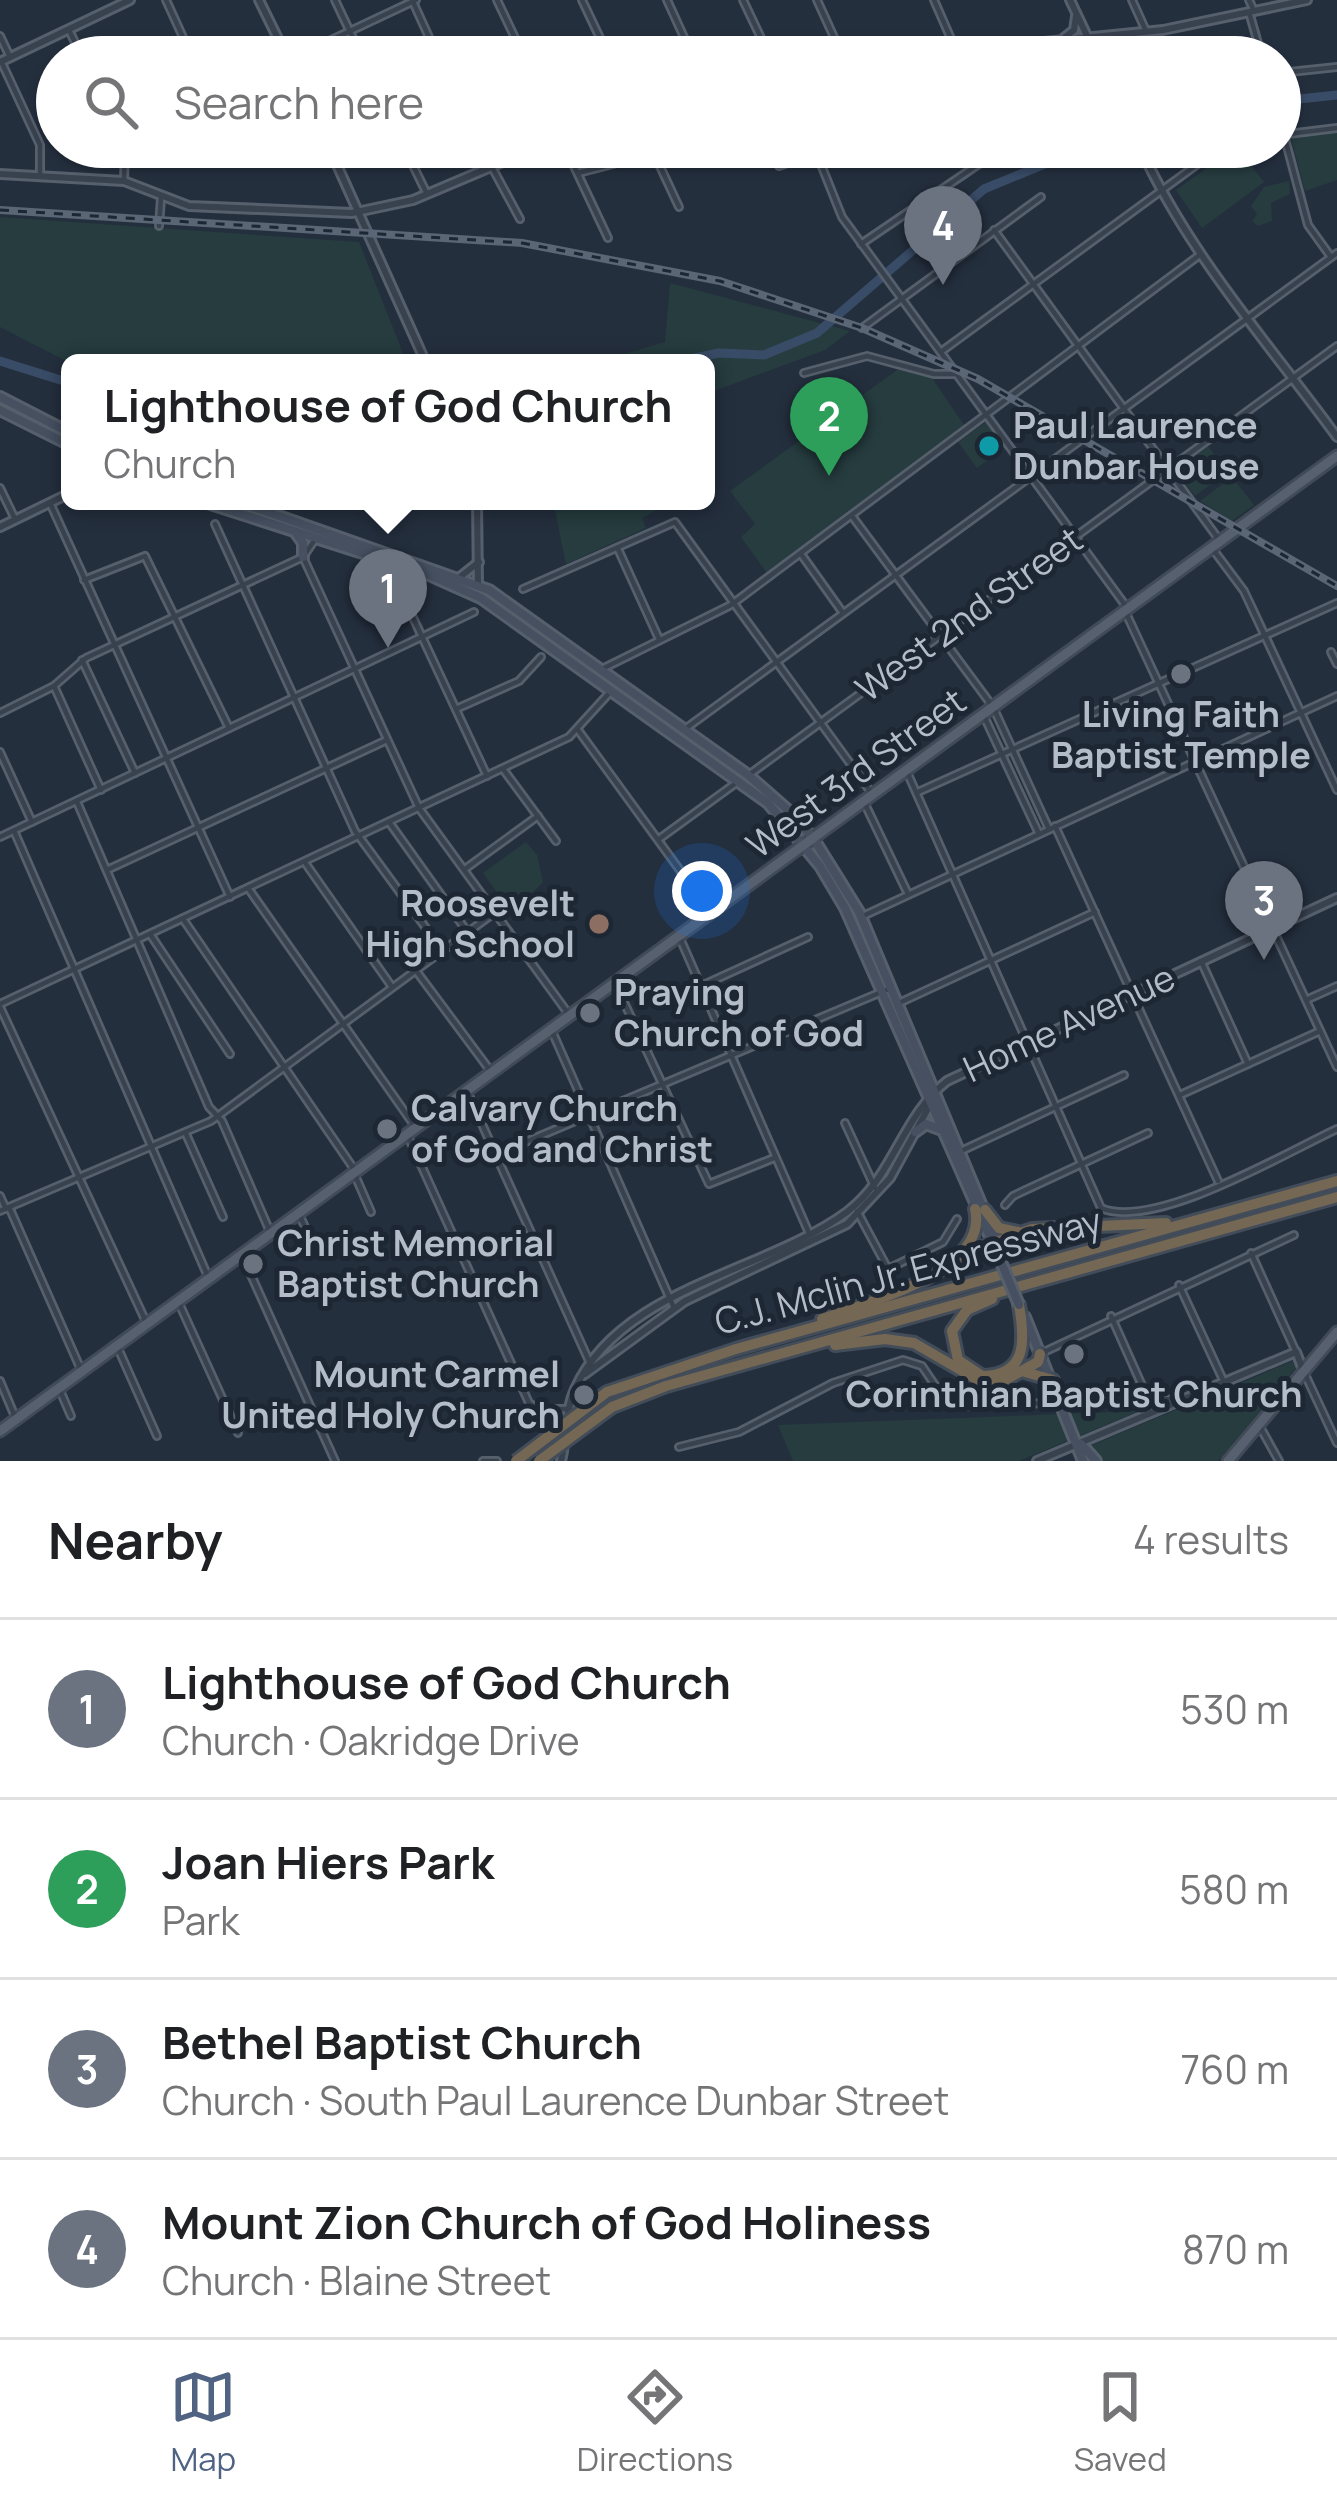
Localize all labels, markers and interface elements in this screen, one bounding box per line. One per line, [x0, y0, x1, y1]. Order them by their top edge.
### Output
search box [36, 36, 1301, 168]
icon: search [78, 69, 144, 135]
text: Search here [174, 71, 424, 133]
pin: 4 [904, 186, 982, 285]
popup [61, 354, 715, 510]
text: Lighthouse of God Church [104, 374, 672, 436]
pin: 2 [790, 377, 868, 476]
place label: Paul Laurence Dunbar House [1013, 400, 1260, 490]
marker: Paul Laurence Dunbar House [976, 433, 1002, 459]
text: Church [104, 436, 236, 490]
street label: West 2nd Street [845, 515, 1092, 713]
pin: 1 [349, 549, 427, 648]
marker: Living Faith Baptist Temple [1168, 661, 1194, 687]
street label: West 3rd Street [736, 676, 975, 869]
place label: Living Faith Baptist Temple [1051, 689, 1311, 779]
your location [672, 861, 732, 921]
pin: 3 [1225, 861, 1303, 960]
place label: Roosevelt High School [366, 878, 575, 968]
marker: Roosevelt High School [586, 911, 612, 937]
street label: Home Avenue [955, 952, 1182, 1093]
place label: Praying Church of God [614, 967, 864, 1057]
marker: Praying Church of God [577, 1000, 603, 1026]
place label: Calvary Church of God and Christ [411, 1083, 713, 1173]
marker: Calvary Church of God and Christ [374, 1116, 400, 1142]
street label: C.J. Mclin Jr. Expressway [709, 1195, 1107, 1346]
place label: Christ Memorial Baptist Church [277, 1218, 554, 1308]
marker: Christ Memorial Baptist Church [240, 1251, 266, 1277]
marker: Corinthian Baptist Church [1061, 1341, 1087, 1367]
place label: Mount Carmel United Holy Church [221, 1349, 560, 1439]
place label: Corinthian Baptist Church [846, 1369, 1302, 1418]
marker: Mount Carmel United Holy Church [571, 1382, 597, 1408]
text: Nearby [48, 1505, 223, 1574]
text: 4 results [1133, 1512, 1289, 1566]
text: Lighthouse of God Church [162, 1651, 731, 1713]
text: 1 [78, 1682, 96, 1736]
text: 530 m [1180, 1682, 1289, 1736]
text: Church · Oakridge Drive [162, 1713, 579, 1767]
text: Joan Hiers Park [162, 1831, 494, 1893]
text: 2 [75, 1862, 99, 1916]
text: 580 m [1179, 1862, 1289, 1916]
text: Park [162, 1893, 240, 1947]
text: Bethel Baptist Church [162, 2011, 642, 2073]
text: 3 [76, 2042, 98, 2096]
text: 760 m [1181, 2042, 1289, 2096]
text: Church · South Paul Laurence Dunbar Street [162, 2073, 949, 2127]
text: Mount Zion Church of God Holiness [162, 2191, 931, 2253]
text: 4 [75, 2222, 99, 2276]
text: 870 m [1182, 2222, 1289, 2276]
text: Church · Blaine Street [162, 2253, 551, 2307]
tab: Map [170, 2364, 236, 2481]
tab: Directions [577, 2364, 733, 2481]
tab: Saved [1074, 2364, 1167, 2481]

